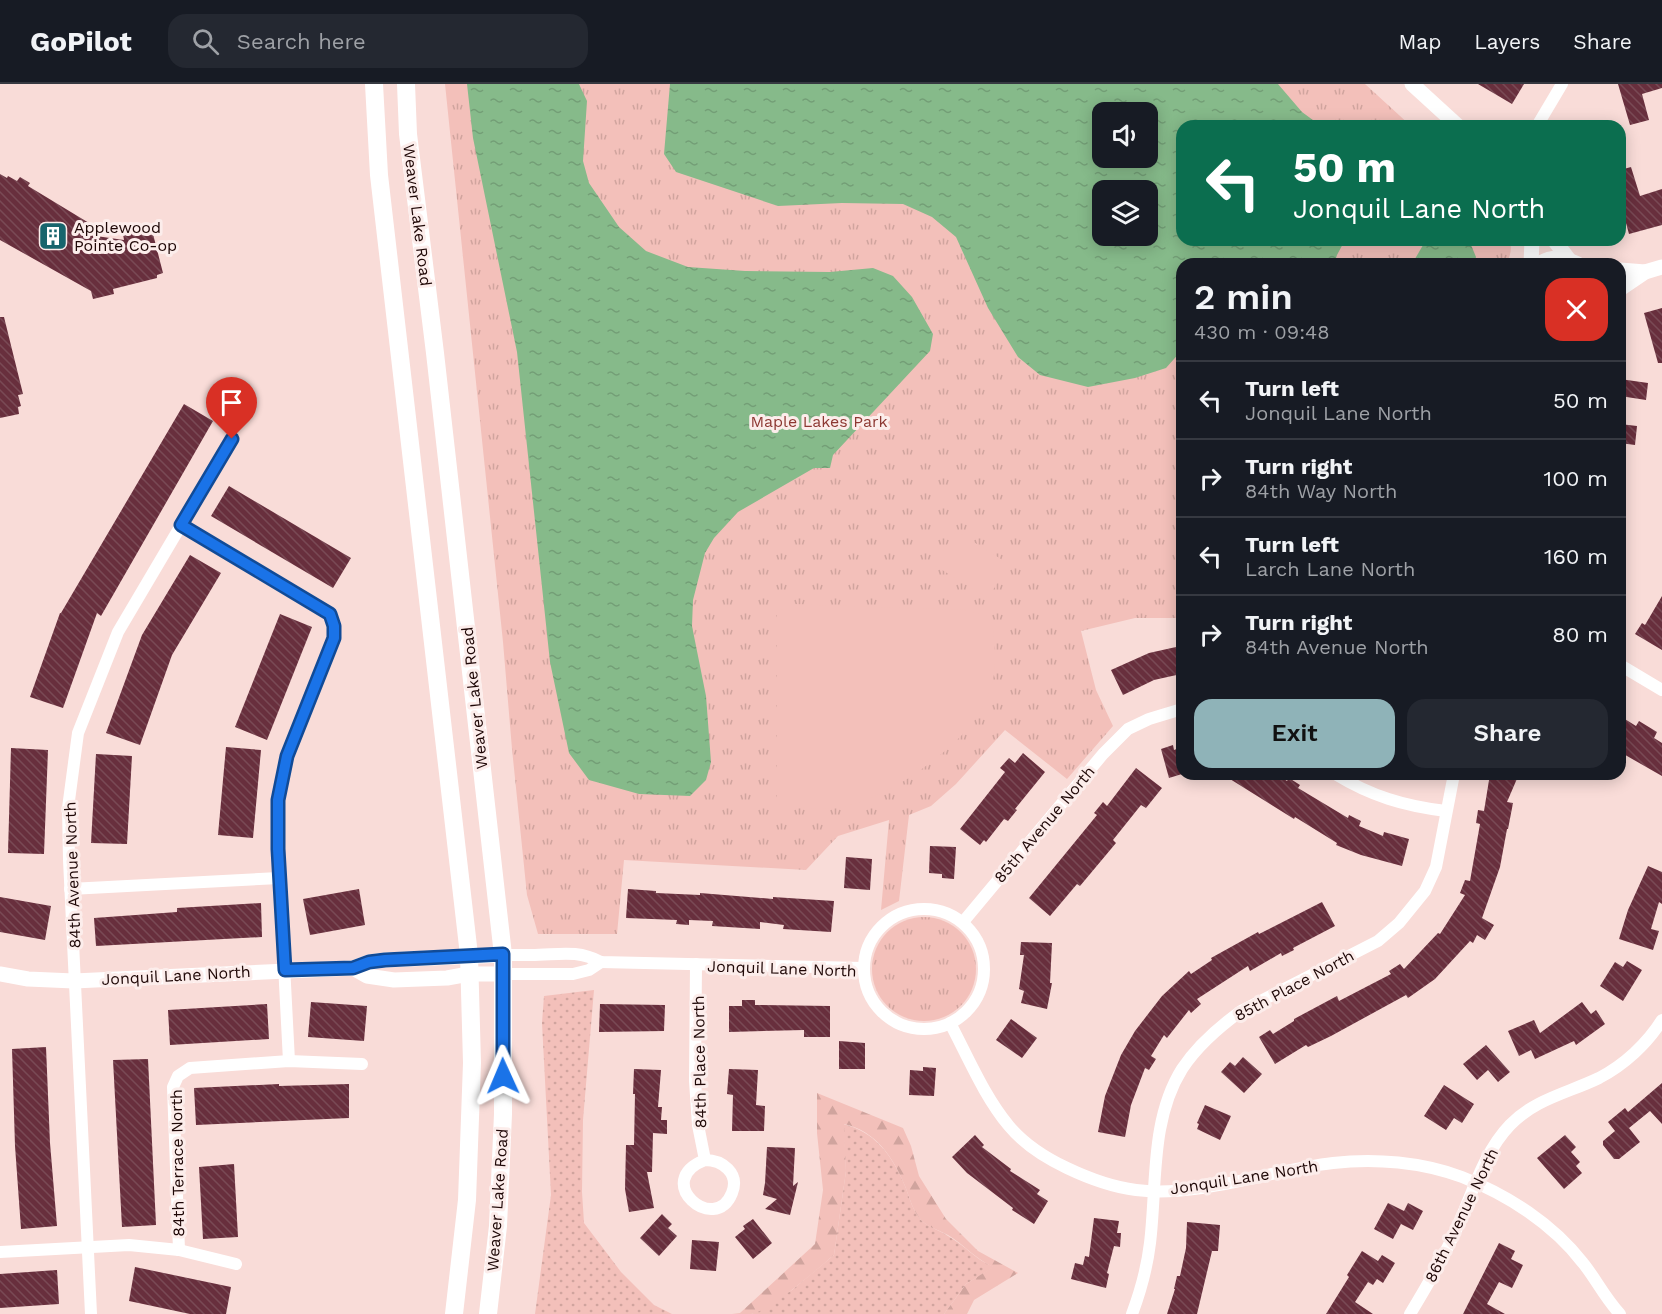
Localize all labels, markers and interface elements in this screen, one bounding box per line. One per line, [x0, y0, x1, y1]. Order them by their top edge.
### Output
search box [168, 14, 588, 68]
text: GoPilot [30, 25, 132, 58]
icon: search [189, 25, 222, 58]
text: Search here [237, 29, 366, 54]
text: Map [1398, 29, 1441, 54]
text: Layers [1474, 29, 1540, 54]
text: Share [1573, 29, 1632, 54]
map controls [1092, 102, 1158, 246]
button: sound [1092, 102, 1158, 168]
street label: Weaver Lake Road [399, 143, 436, 287]
text: 50 m [1293, 143, 1396, 192]
icon: left [1194, 144, 1272, 222]
button: layers [1092, 180, 1158, 246]
text: Jonquil Lane North [1293, 193, 1545, 225]
place label: Applewood Pointe Co-op [74, 218, 177, 255]
building icon: Applewood Pointe Co-op [37, 220, 69, 252]
text: 2 min [1194, 276, 1293, 318]
button: close [1545, 278, 1608, 341]
text: 430 m · 09:48 [1194, 320, 1330, 344]
text: Turn left [1245, 376, 1339, 401]
pin [206, 377, 257, 439]
icon: left [1194, 384, 1227, 417]
icon: arrive [215, 386, 248, 419]
text: 50 m [1553, 388, 1608, 413]
text: Jonquil Lane North [1245, 401, 1432, 425]
park label: Maple Lakes Park [750, 412, 888, 431]
text: Turn right [1245, 454, 1352, 479]
icon: right [1194, 462, 1227, 495]
text: 100 m [1544, 466, 1608, 491]
text: 84th Way North [1245, 479, 1397, 503]
text: Turn left [1245, 532, 1339, 557]
icon: left [1194, 540, 1227, 573]
text: 160 m [1544, 544, 1608, 569]
text: Larch Lane North [1245, 557, 1415, 581]
text: Turn right [1245, 610, 1352, 635]
icon: right [1194, 618, 1227, 651]
text: 80 m [1552, 622, 1608, 647]
street label: Weaver Lake Road [458, 626, 491, 770]
text: 84th Avenue North [1245, 635, 1429, 659]
button: Exit [1194, 699, 1395, 768]
button: Share [1407, 699, 1608, 768]
street label: 85th Avenue North [990, 762, 1099, 887]
street label: 84th Avenue North [60, 801, 85, 949]
street label: 85th Place North [1231, 946, 1357, 1025]
street label: Jonquil Lane North [707, 956, 857, 981]
street label: Jonquil Lane North [101, 962, 251, 989]
street label: 84th Place North [689, 995, 710, 1129]
position arrow [471, 1044, 535, 1108]
street label: 84th Terrace North [167, 1089, 188, 1237]
street label: Weaver Lake Road [483, 1128, 512, 1272]
street label: 86th Avenue North [1421, 1145, 1502, 1285]
street label: Jonquil Lane North [1169, 1156, 1319, 1199]

